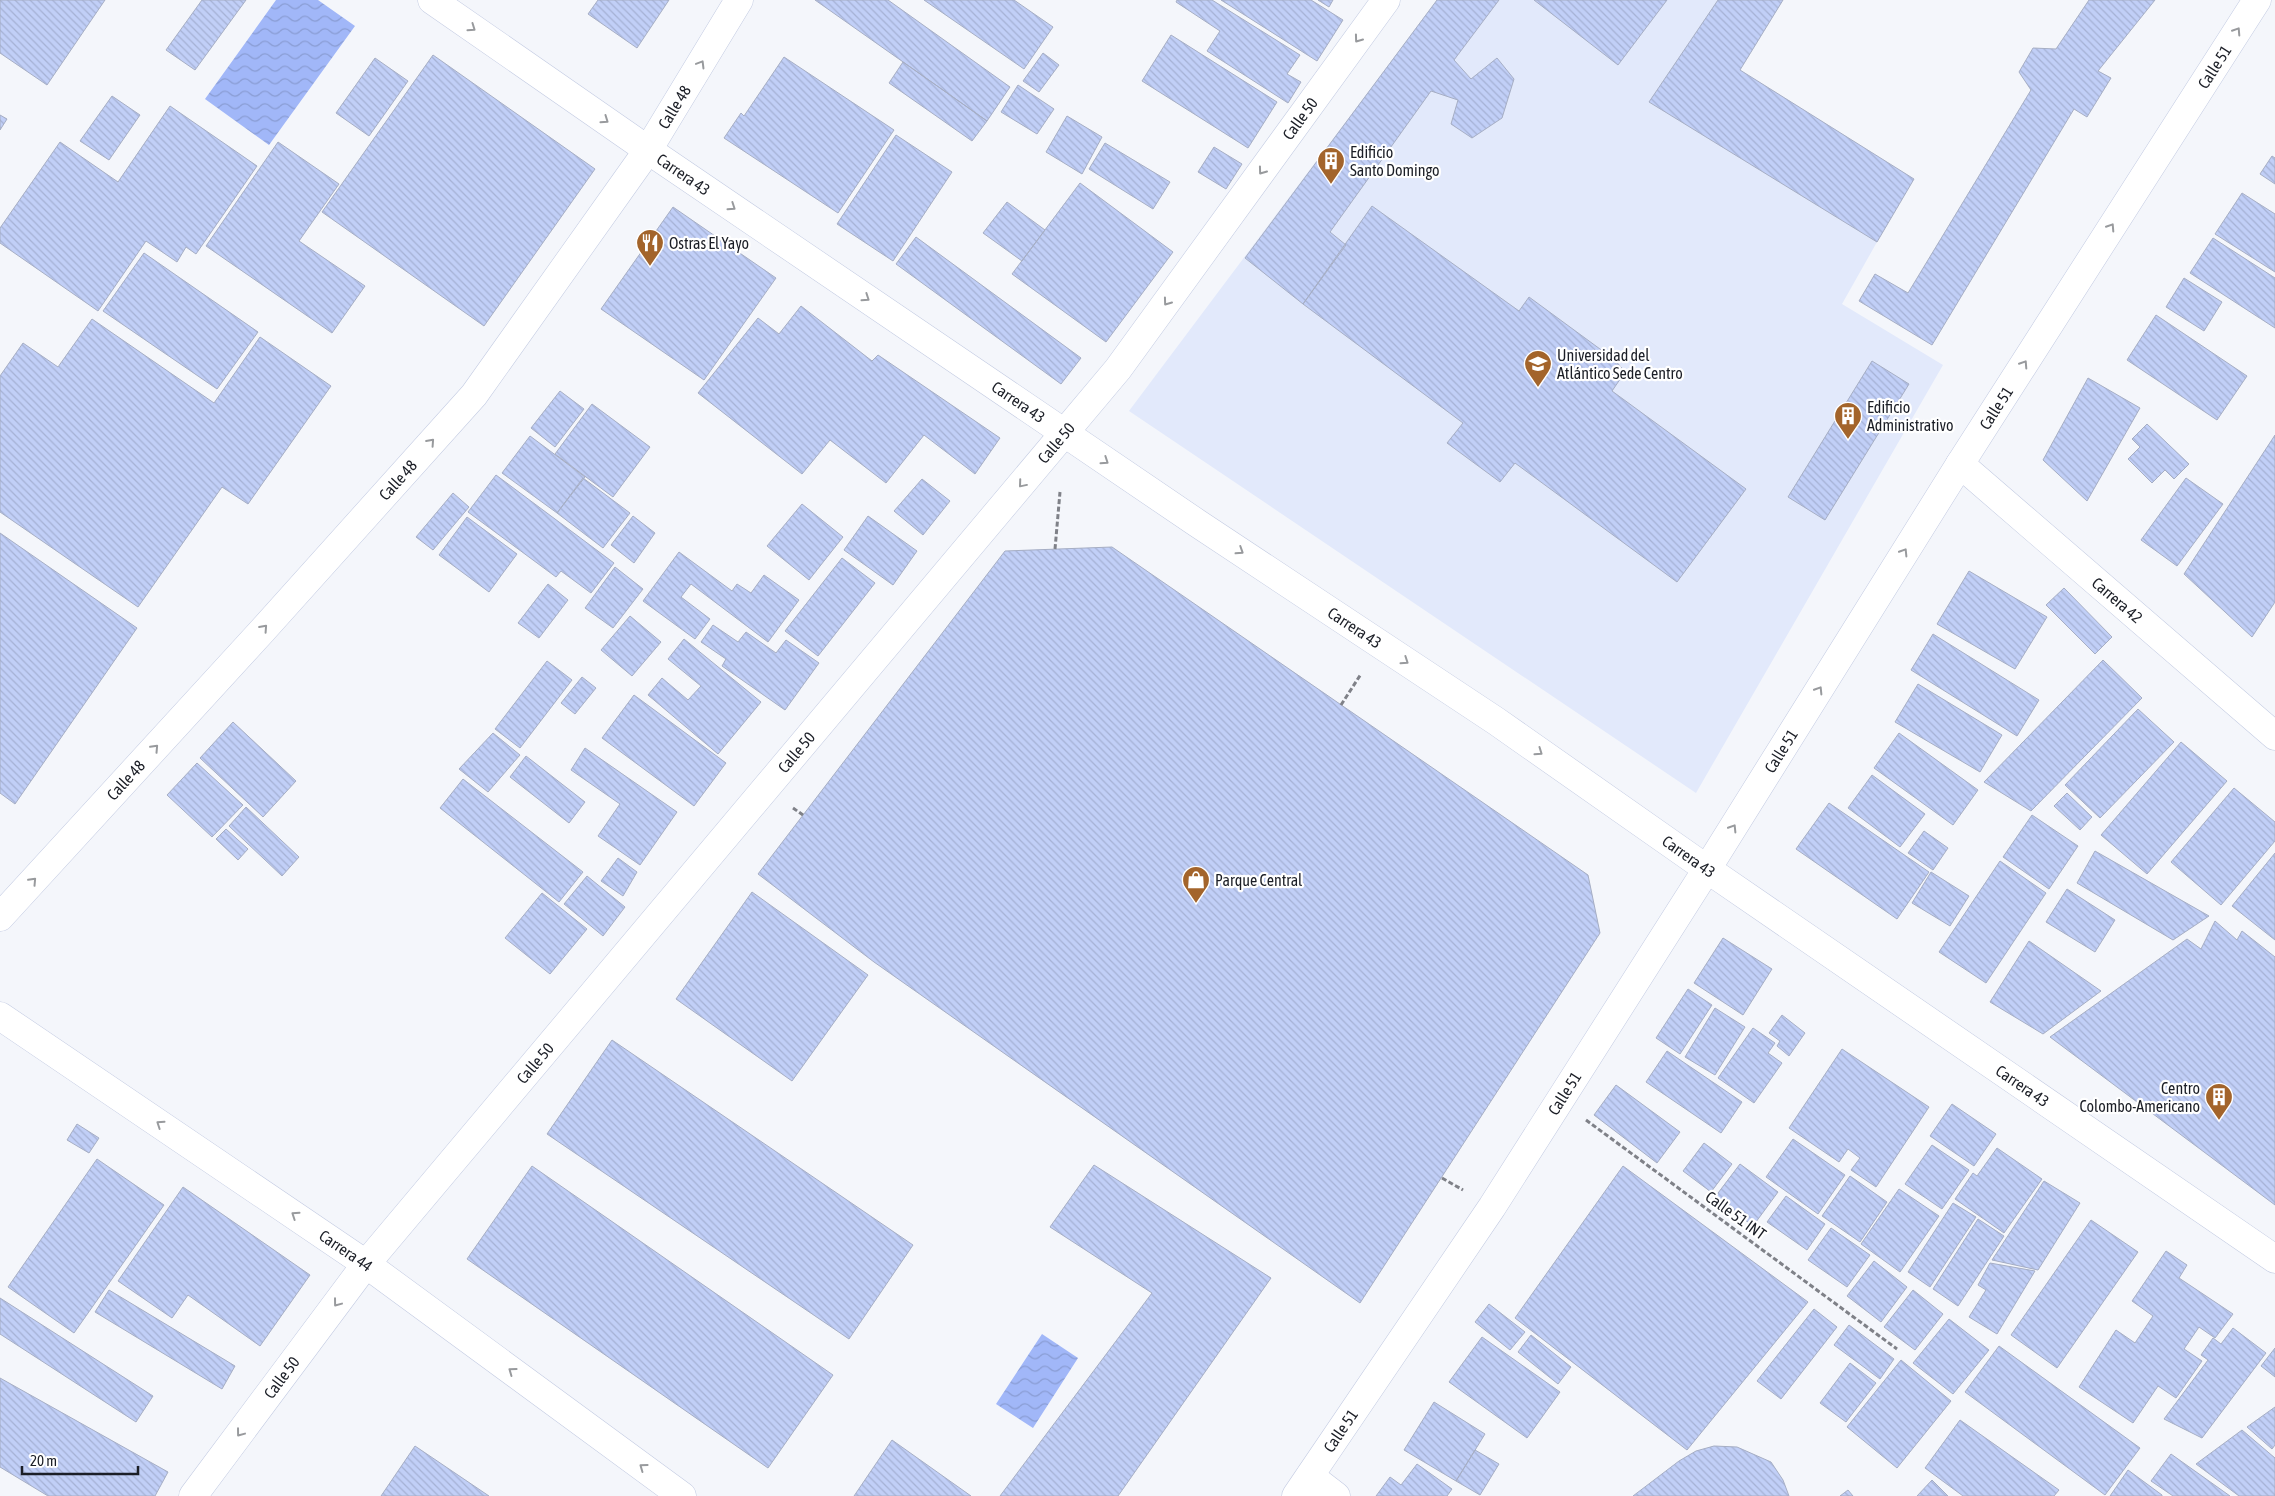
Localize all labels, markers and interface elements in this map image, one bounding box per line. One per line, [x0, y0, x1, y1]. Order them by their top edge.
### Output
one-way arrow [466, 22, 475, 31]
one-way arrow [2231, 28, 2240, 37]
one-way arrow [1355, 34, 1364, 43]
street label: Calle 51 [2194, 42, 2235, 92]
one-way arrow [694, 60, 704, 69]
street label: Calle 48 [654, 82, 694, 132]
street label: Calle 50 [1279, 94, 1321, 143]
one-way arrow [599, 114, 609, 123]
place label: Edificio Santo Domingo [1350, 143, 1440, 180]
building icon: Edificio Santo Domingo [1316, 146, 1346, 185]
street label: Carrera 43 [654, 150, 714, 199]
one-way arrow [1259, 165, 1268, 175]
one-way arrow [726, 201, 736, 210]
one-way arrow [2105, 223, 2115, 232]
restaurant icon: Ostras El Yayo [635, 228, 665, 267]
place label: Ostras El Yayo [669, 234, 749, 253]
one-way arrow [861, 292, 870, 301]
one-way arrow [1164, 296, 1173, 306]
place label: Universidad del Atlántico Sede Centro [1557, 346, 1683, 382]
school or university icon: Universidad del Atlántico Sede Centro [1523, 349, 1553, 388]
one-way arrow [2017, 360, 2027, 369]
street label: Carrera 43 [988, 377, 1049, 426]
street label: Calle 51 [1976, 383, 2016, 433]
place label: Edificio Administrativo [1867, 398, 1953, 434]
building icon: Edificio Administrativo [1833, 401, 1863, 440]
street label: Calle 50 [1034, 419, 1078, 467]
one-way arrow [425, 439, 434, 448]
one-way arrow [1100, 455, 1109, 464]
street label: Calle 48 [375, 456, 420, 504]
one-way arrow [1019, 479, 1028, 488]
one-way arrow [1235, 545, 1244, 555]
one-way arrow [1898, 549, 1908, 558]
street label: Carrera 42 [2089, 573, 2146, 627]
street label: Carrera 43 [1325, 603, 1385, 652]
one-way arrow [258, 625, 267, 634]
one-way arrow [1399, 654, 1408, 664]
one-way arrow [1812, 687, 1822, 696]
street label: Calle 51 [1761, 726, 1801, 776]
street label: Calle 50 [774, 728, 818, 776]
one-way arrow [149, 745, 158, 754]
one-way arrow [1533, 746, 1543, 755]
street label: Calle 48 [103, 756, 148, 803]
one-way arrow [1726, 824, 1736, 833]
street label: Carrera 43 [1659, 832, 1719, 881]
shop icon: Parque Central [1181, 865, 1211, 904]
place label: Parque Central [1215, 871, 1303, 890]
one-way arrow [27, 877, 36, 886]
street label: Calle 50 [513, 1039, 557, 1087]
street label: Carrera 43 [1993, 1061, 2053, 1110]
street label: Calle 51 [1544, 1068, 1585, 1118]
place label: Centro Colombo-Americano [2079, 1079, 2200, 1115]
building icon: Centro Colombo-Americano [2204, 1082, 2234, 1121]
one-way arrow [156, 1121, 166, 1130]
street label: Calle 51 INT [1702, 1187, 1770, 1243]
one-way arrow [291, 1212, 300, 1221]
street label: Carrera 44 [316, 1226, 376, 1275]
one-way arrow [334, 1297, 343, 1307]
street label: Calle 50 [260, 1353, 303, 1402]
one-way arrow [508, 1368, 518, 1377]
street label: Calle 51 [1320, 1406, 1361, 1455]
one-way arrow [237, 1427, 246, 1437]
scale bar [22, 1444, 139, 1476]
text: 20 m [30, 1452, 57, 1469]
one-way arrow [639, 1464, 649, 1473]

